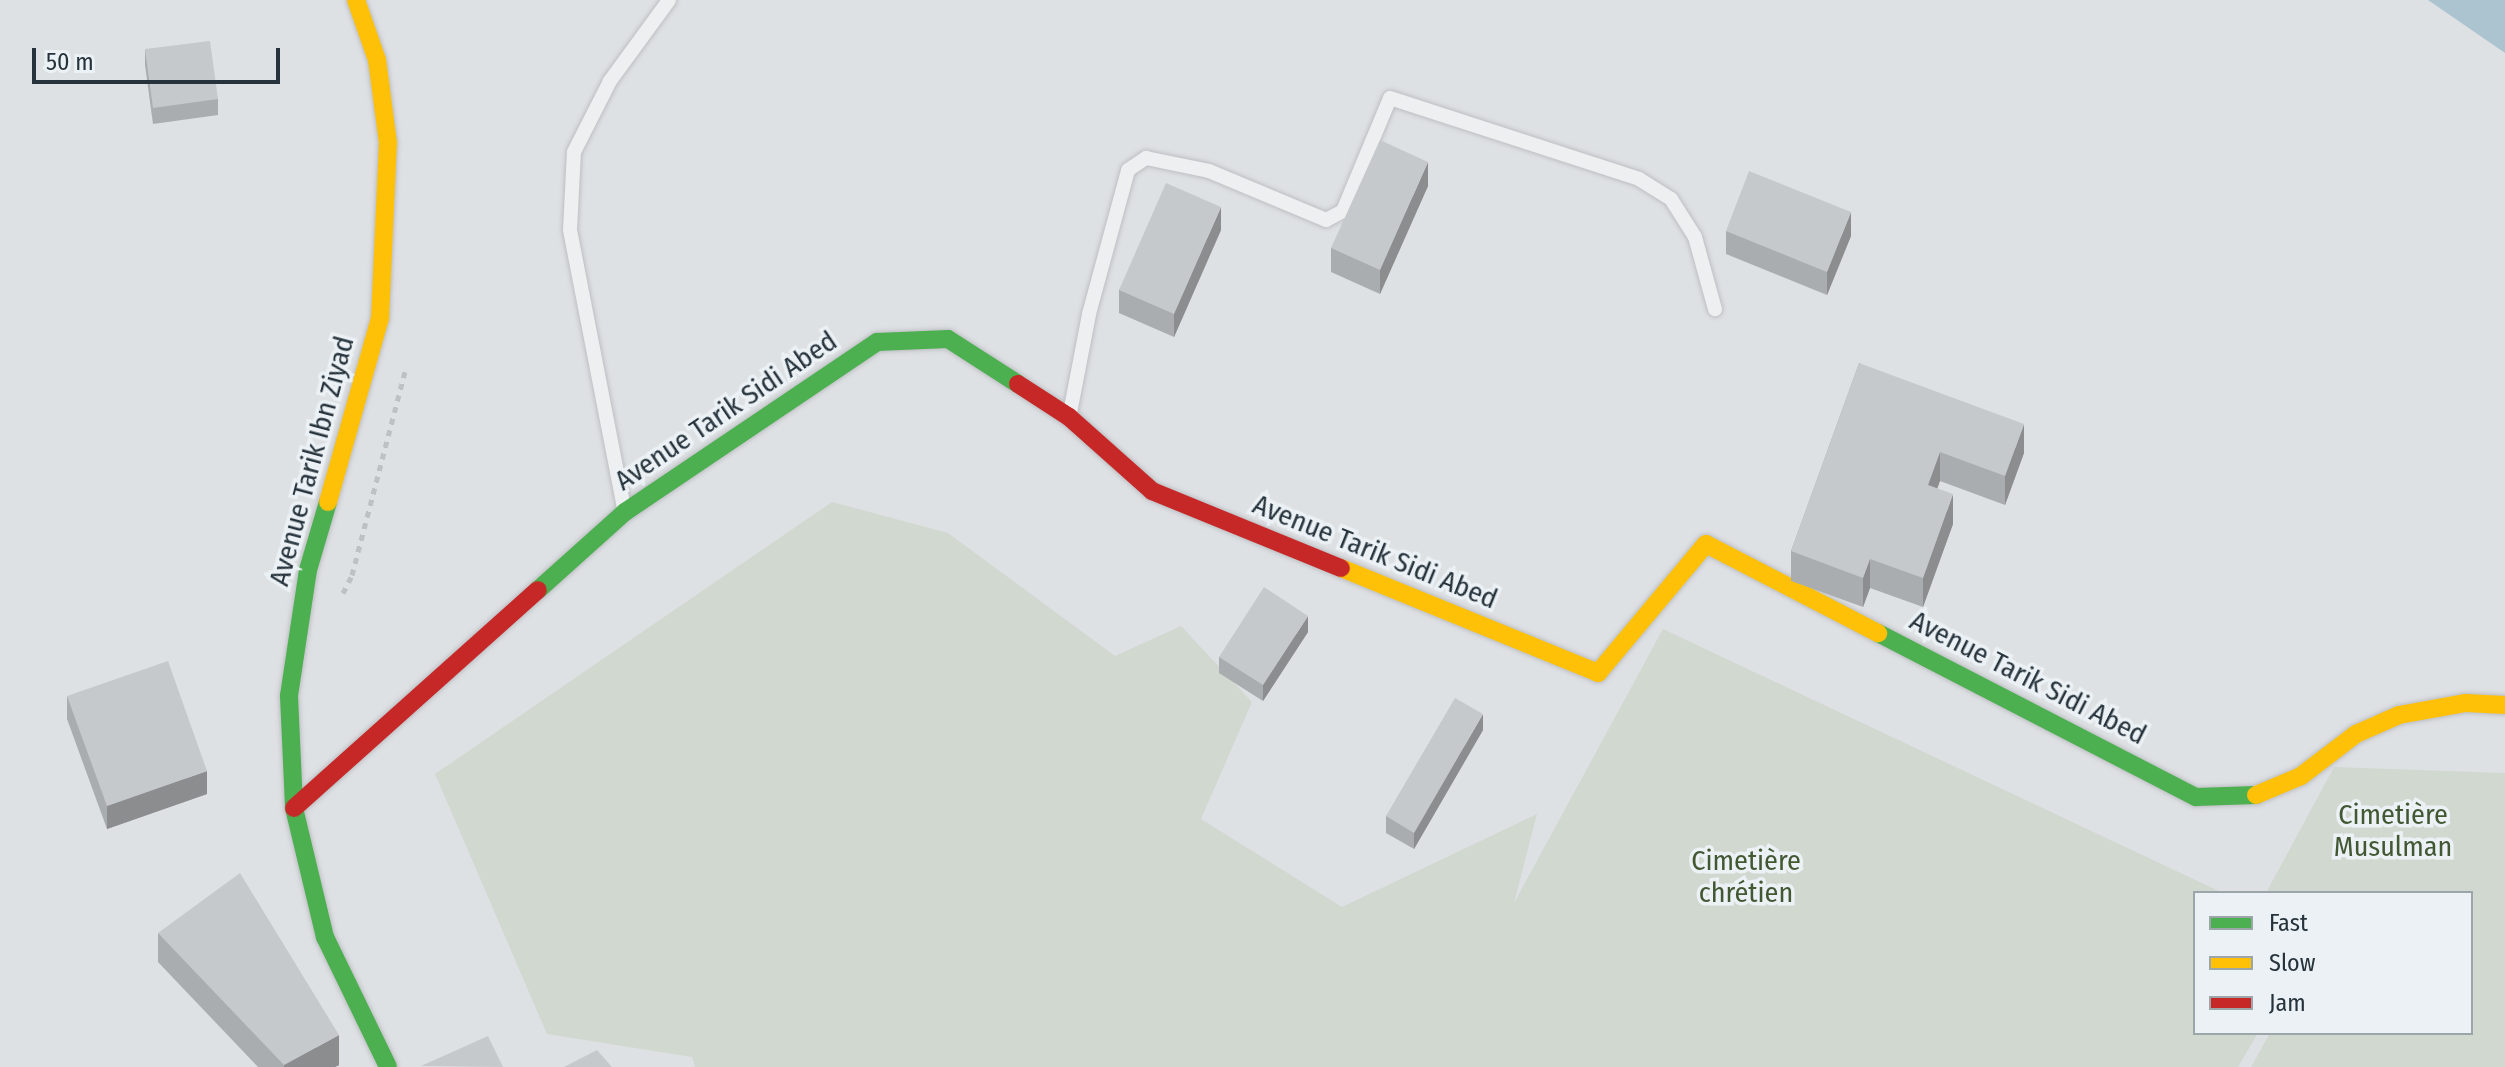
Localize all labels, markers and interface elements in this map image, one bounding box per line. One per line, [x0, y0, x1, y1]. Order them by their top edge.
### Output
scale bar [36, 32, 284, 82]
text: 50 m [46, 48, 94, 76]
street label: Avenue Tarik Sidi Abed [609, 324, 843, 498]
street label: Avenue Tarik Ibn Ziyad [262, 332, 362, 590]
street label: Avenue Tarik Sidi Abed [1248, 488, 1502, 616]
street label: Avenue Tarik Sidi Abed [1904, 604, 2152, 752]
park label: Cimetière Musulman [2334, 798, 2452, 864]
park label: Cimetière chrétien [1691, 844, 1801, 910]
legend [2193, 891, 2473, 1035]
text: Fast [2269, 909, 2308, 937]
text: Slow [2269, 949, 2315, 977]
text: Jam [2269, 989, 2306, 1017]

